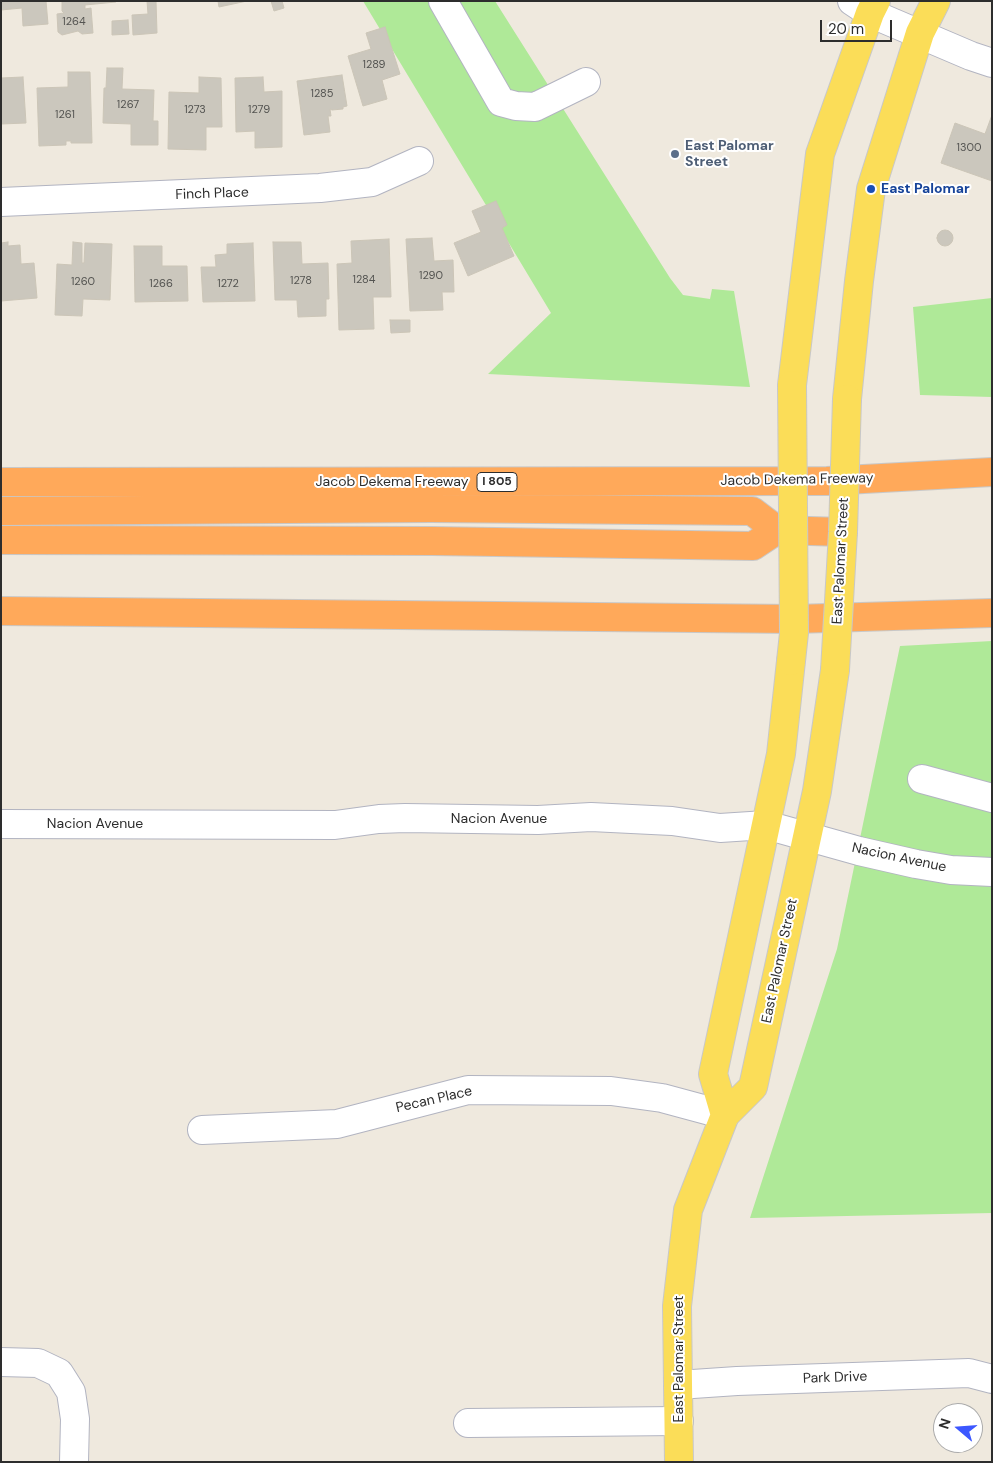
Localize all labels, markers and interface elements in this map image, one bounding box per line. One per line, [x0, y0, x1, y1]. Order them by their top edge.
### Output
scale bar [823, 10, 896, 42]
house number: 1264 [62, 15, 86, 29]
text: 20 m [828, 19, 864, 39]
house number: 1289 [363, 58, 385, 72]
house number: 1285 [311, 87, 333, 101]
house number: 1267 [117, 98, 139, 112]
house number: 1273 [184, 103, 206, 117]
house number: 1279 [248, 103, 270, 117]
house number: 1261 [55, 108, 75, 122]
place label: East Palomar Street [685, 138, 774, 170]
house number: 1300 [957, 141, 981, 155]
marker: East Palomar Street [669, 148, 681, 160]
place label: East Palomar [881, 181, 970, 197]
marker: East Palomar [865, 183, 877, 195]
street label: Finch Place [175, 184, 249, 204]
house number: 1290 [419, 269, 443, 283]
house number: 1284 [353, 273, 375, 287]
house number: 1278 [290, 274, 312, 288]
house number: 1260 [71, 275, 95, 289]
house number: 1266 [149, 277, 173, 291]
house number: 1272 [217, 277, 239, 291]
street label: Jacob Dekema Freeway [720, 470, 874, 490]
road number: I 805 [477, 472, 517, 492]
street label: Jacob Dekema Freeway [316, 474, 468, 490]
street label: East Palomar Street [829, 497, 853, 625]
street label: Nacion Avenue [451, 811, 547, 827]
street label: Nacion Avenue [47, 816, 143, 832]
street label: Nacion Avenue [850, 840, 948, 876]
street label: East Palomar Street [759, 897, 801, 1025]
street label: Pecan Place [394, 1083, 474, 1117]
street label: East Palomar Street [671, 1296, 687, 1422]
street label: Park Drive [802, 1368, 868, 1388]
north arrow [933, 1403, 983, 1453]
text: N [935, 1416, 955, 1431]

